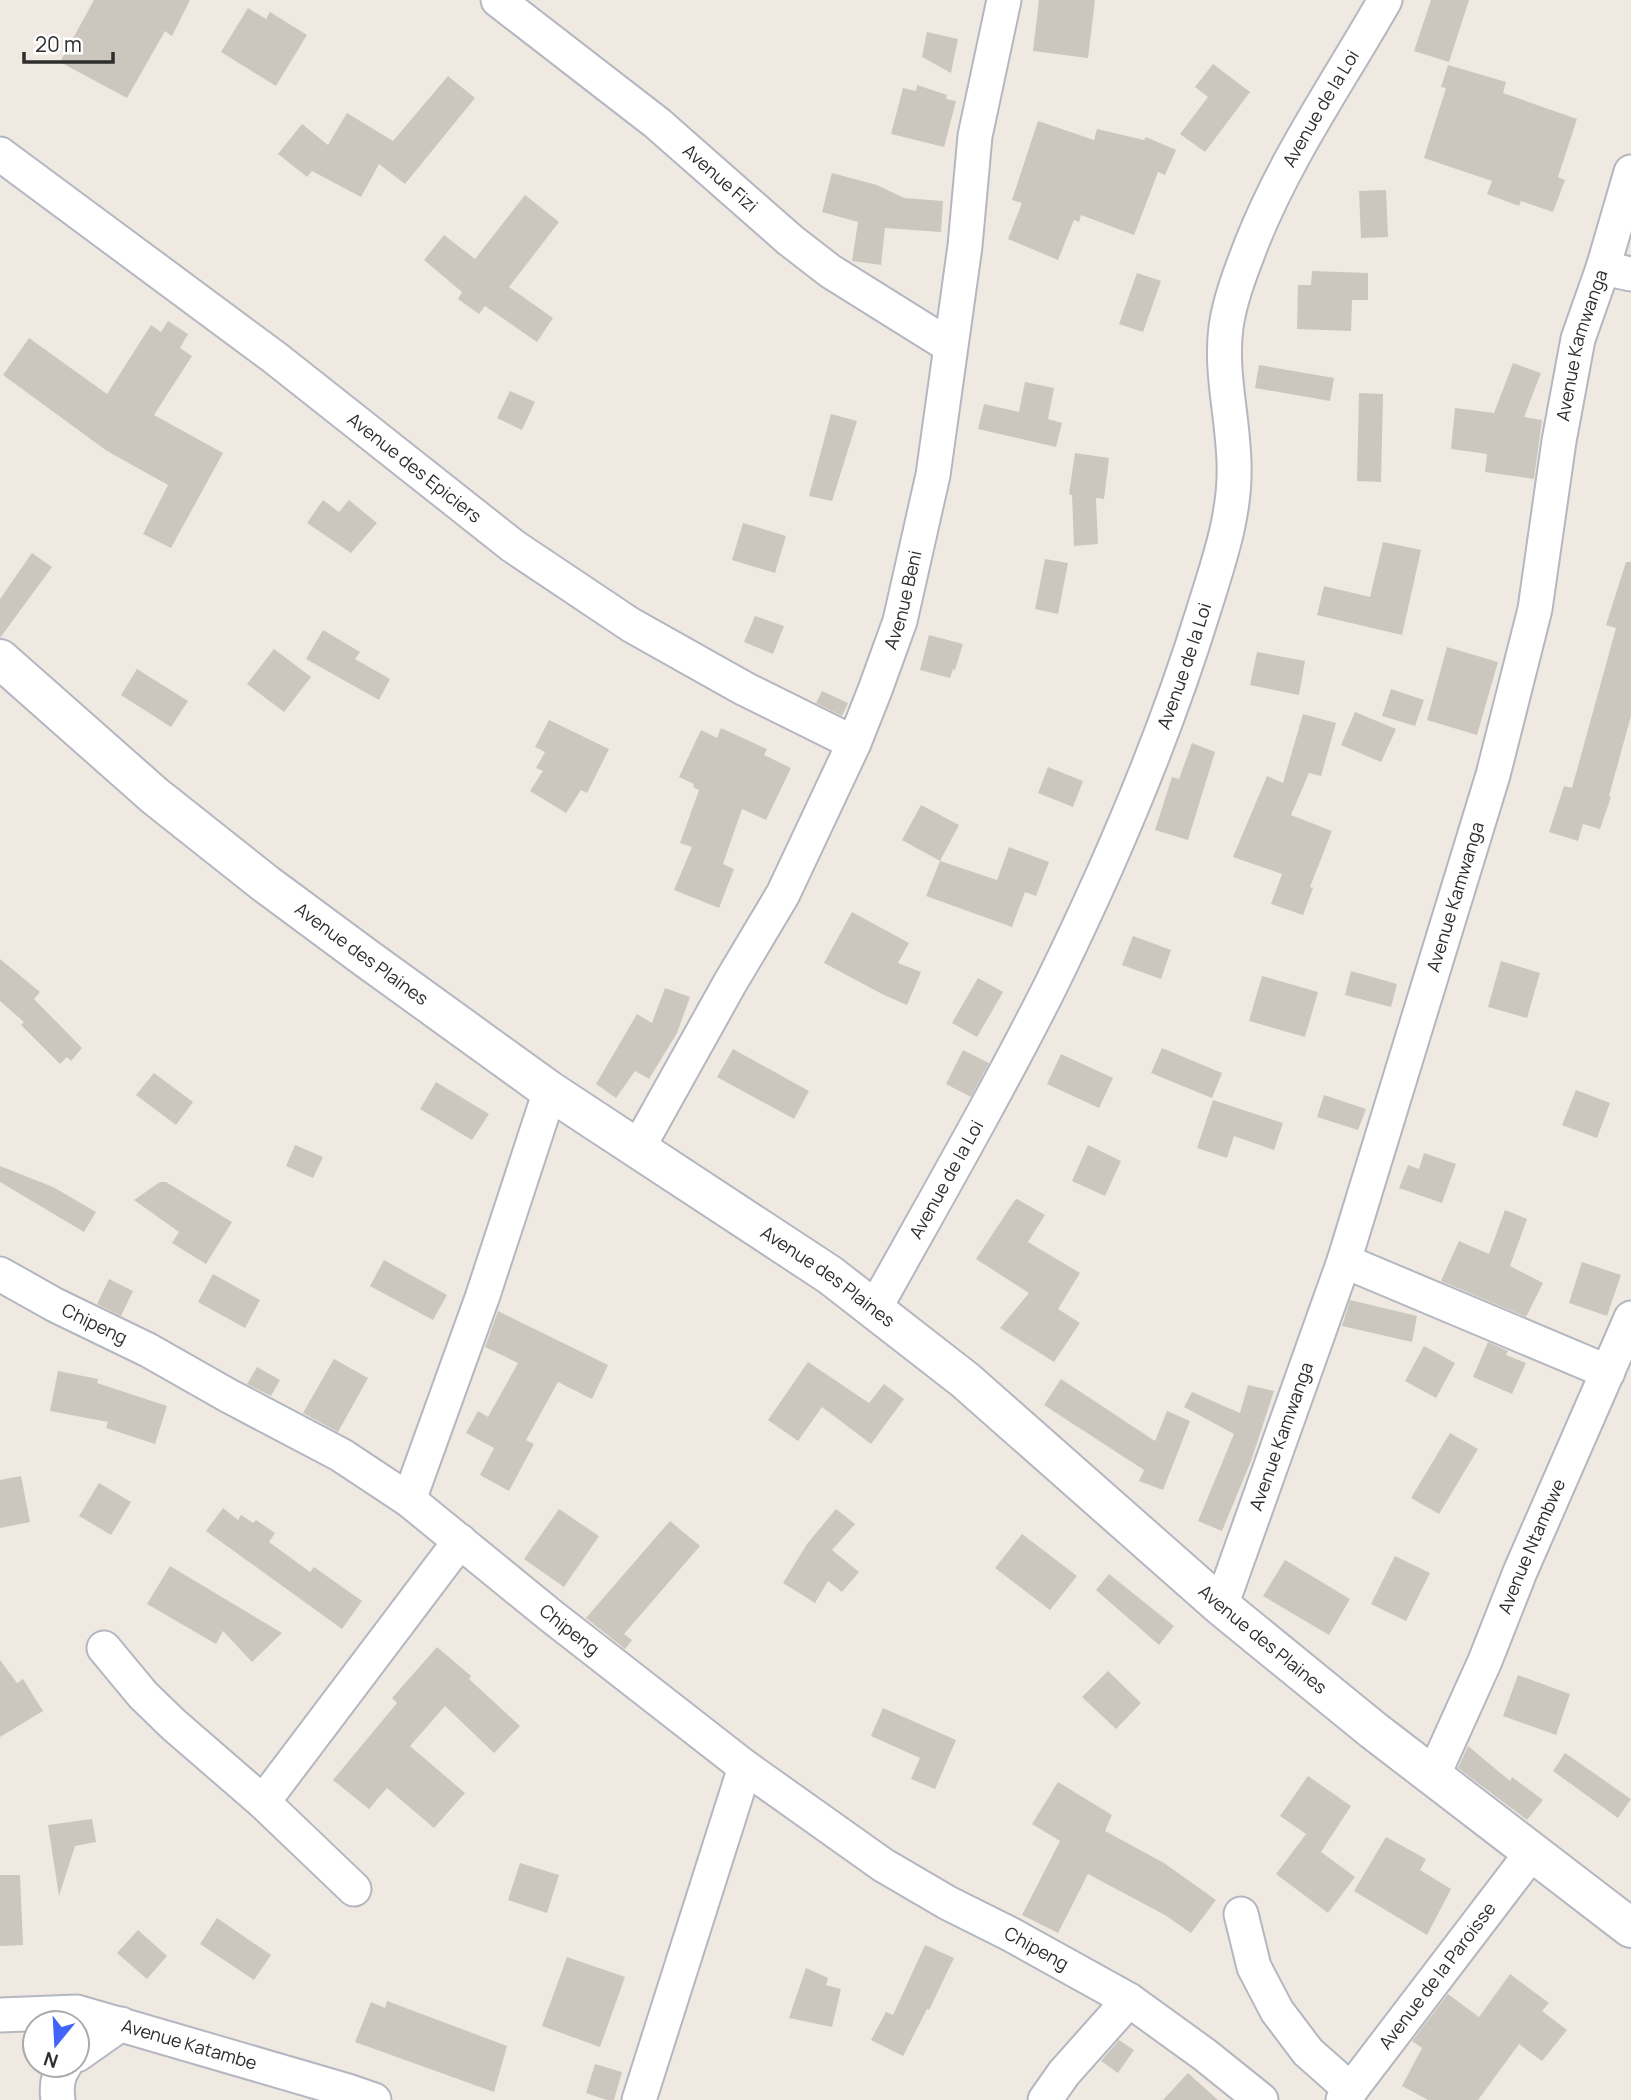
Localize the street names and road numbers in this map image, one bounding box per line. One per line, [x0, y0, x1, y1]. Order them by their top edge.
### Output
street label: Avenue de la Loi [1277, 45, 1364, 171]
street label: Avenue Fizi [678, 138, 763, 217]
street label: Avenue Kamwanga [1550, 266, 1613, 423]
street label: Avenue des Epiciers [343, 407, 487, 528]
street label: Avenue Beni [878, 548, 927, 652]
street label: Avenue de la Loi [1151, 600, 1216, 732]
street label: Avenue Kamwanga [1420, 819, 1489, 975]
street label: Avenue des Plaines [291, 897, 433, 1010]
street label: Avenue de la Loi [903, 1116, 988, 1243]
street label: Avenue des Plaines [756, 1220, 900, 1332]
street label: Chipeng [58, 1297, 132, 1349]
street label: Avenue Kamwanga [1243, 1359, 1318, 1514]
street label: Avenue Ntambwe [1492, 1475, 1570, 1617]
street label: Avenue des Plaines [1194, 1579, 1332, 1699]
street label: Chipeng [535, 1598, 605, 1660]
street label: Avenue de la Paroisse [1373, 1897, 1501, 2054]
street label: Chipeng [1000, 1920, 1073, 1975]
street label: Avenue Katambe [119, 2013, 260, 2075]

